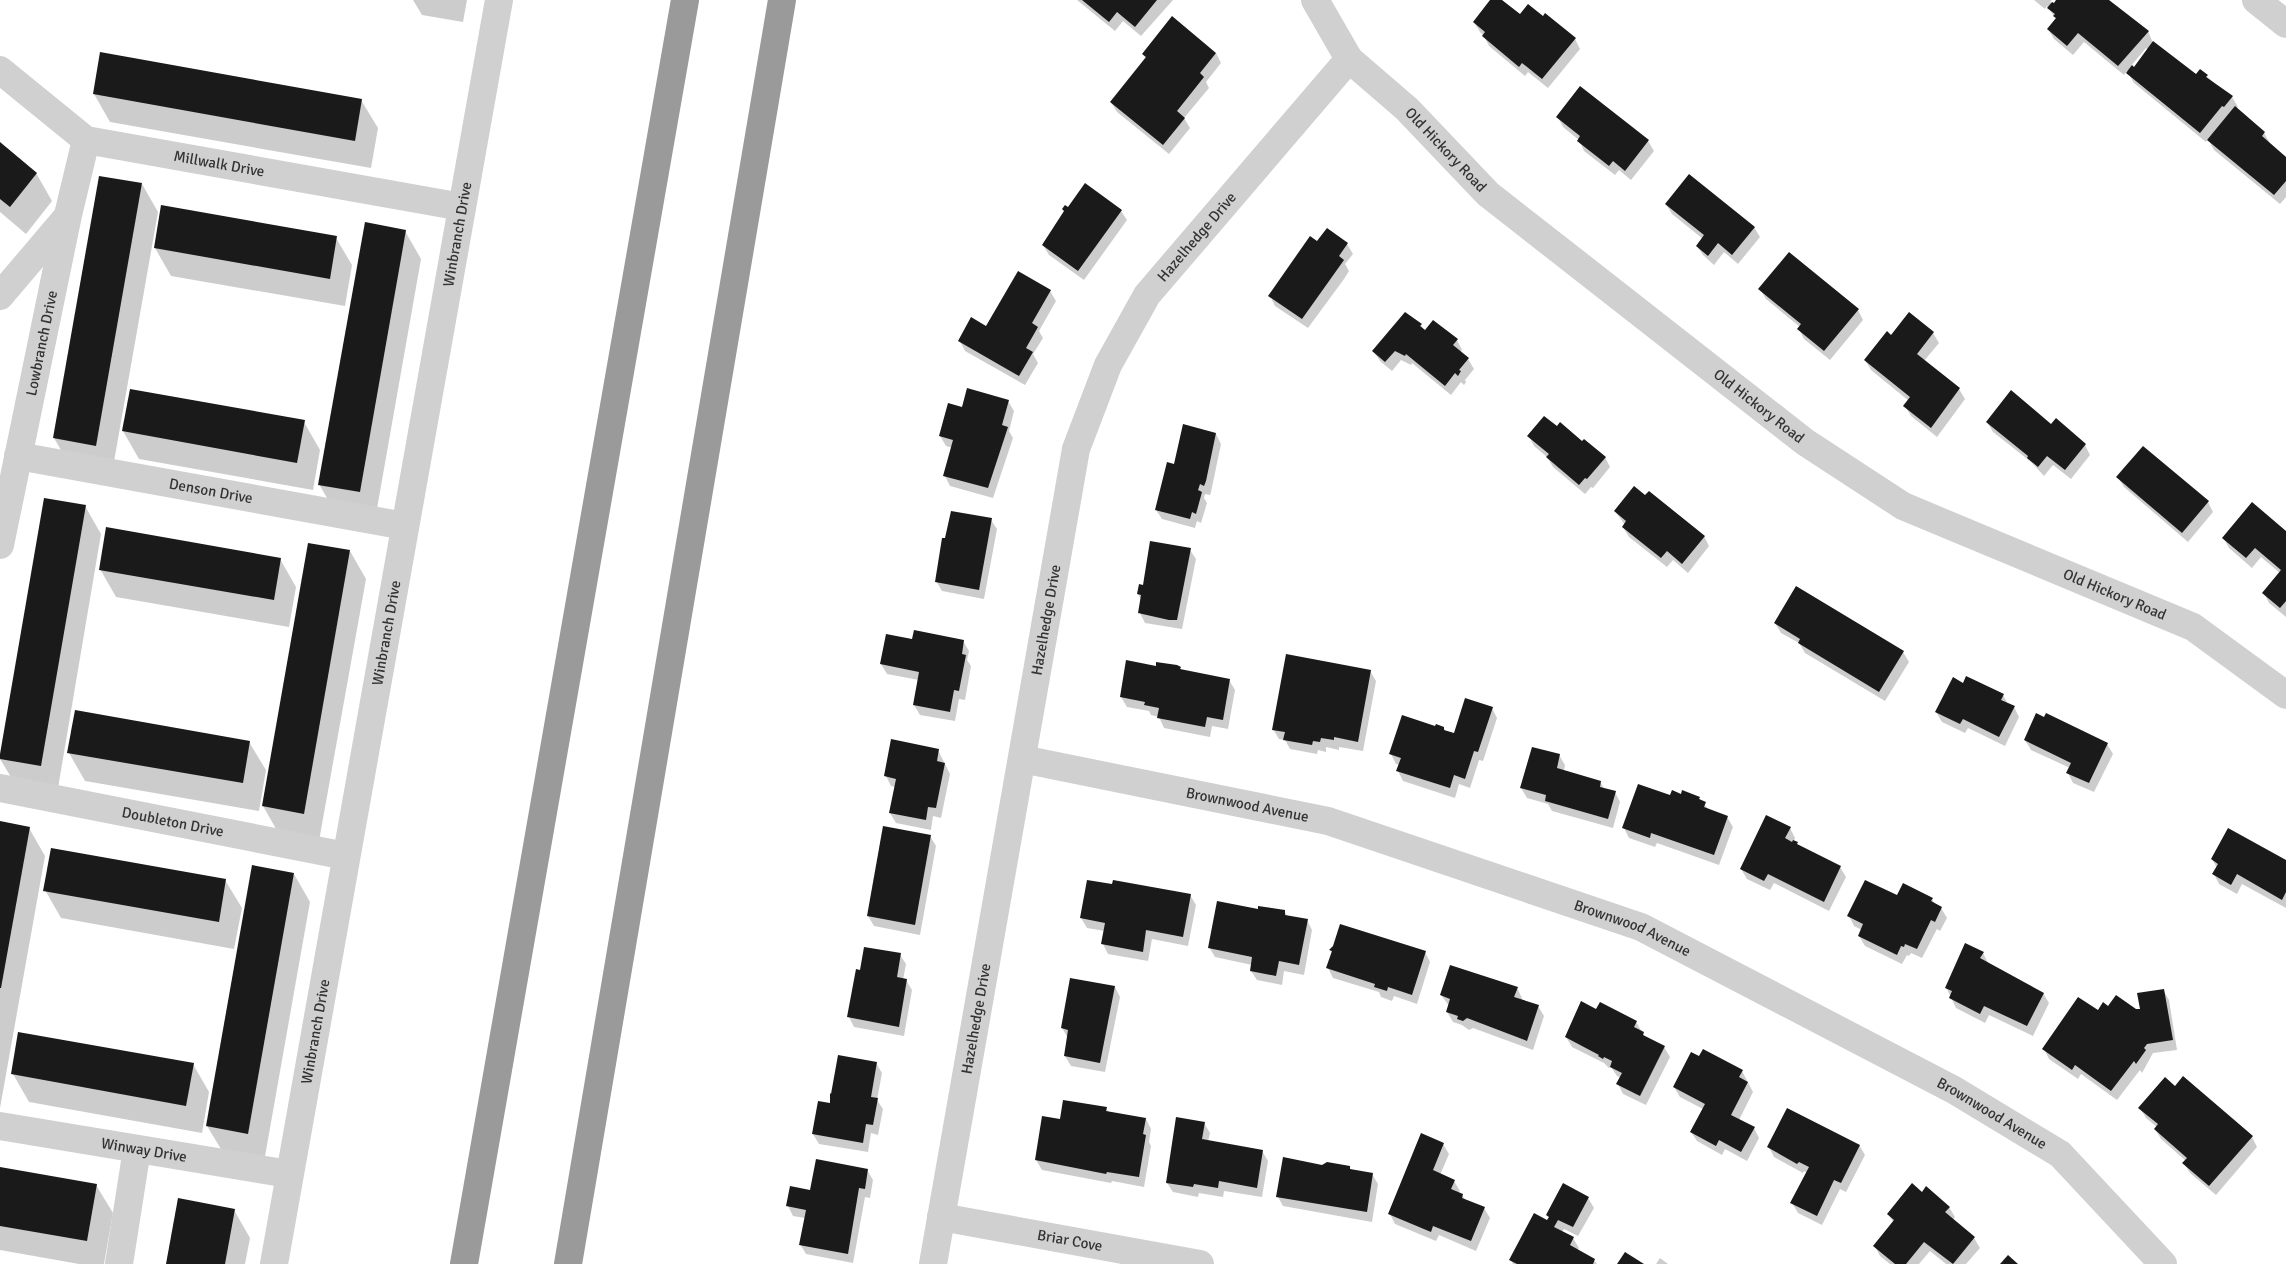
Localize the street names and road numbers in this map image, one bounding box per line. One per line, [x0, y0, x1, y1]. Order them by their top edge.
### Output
street label: Old Hickory Road [1401, 104, 1490, 196]
street label: Millwalk Drive [172, 147, 266, 181]
street label: Winbranch Drive [439, 180, 475, 288]
street label: Hazelhedge Drive [1153, 188, 1240, 285]
street label: Lowbranch Drive [22, 289, 61, 398]
street label: Old Hickory Road [1710, 365, 1808, 447]
street label: Denson Drive [167, 474, 254, 507]
street label: Hazelhedge Drive [1027, 563, 1065, 677]
street label: Old Hickory Road [2060, 565, 2169, 624]
street label: Winbranch Drive [368, 579, 405, 687]
street label: Brownwood Avenue [1184, 783, 1310, 826]
street label: Doubleton Drive [120, 803, 225, 841]
street label: Brownwood Avenue [1572, 896, 1694, 960]
street label: Hazelhedge Drive [957, 962, 995, 1076]
street label: Winbranch Drive [297, 978, 334, 1086]
street label: Brownwood Avenue [1934, 1074, 2050, 1153]
street label: Winway Drive [100, 1134, 188, 1166]
street label: Briar Cove [1036, 1226, 1104, 1255]

